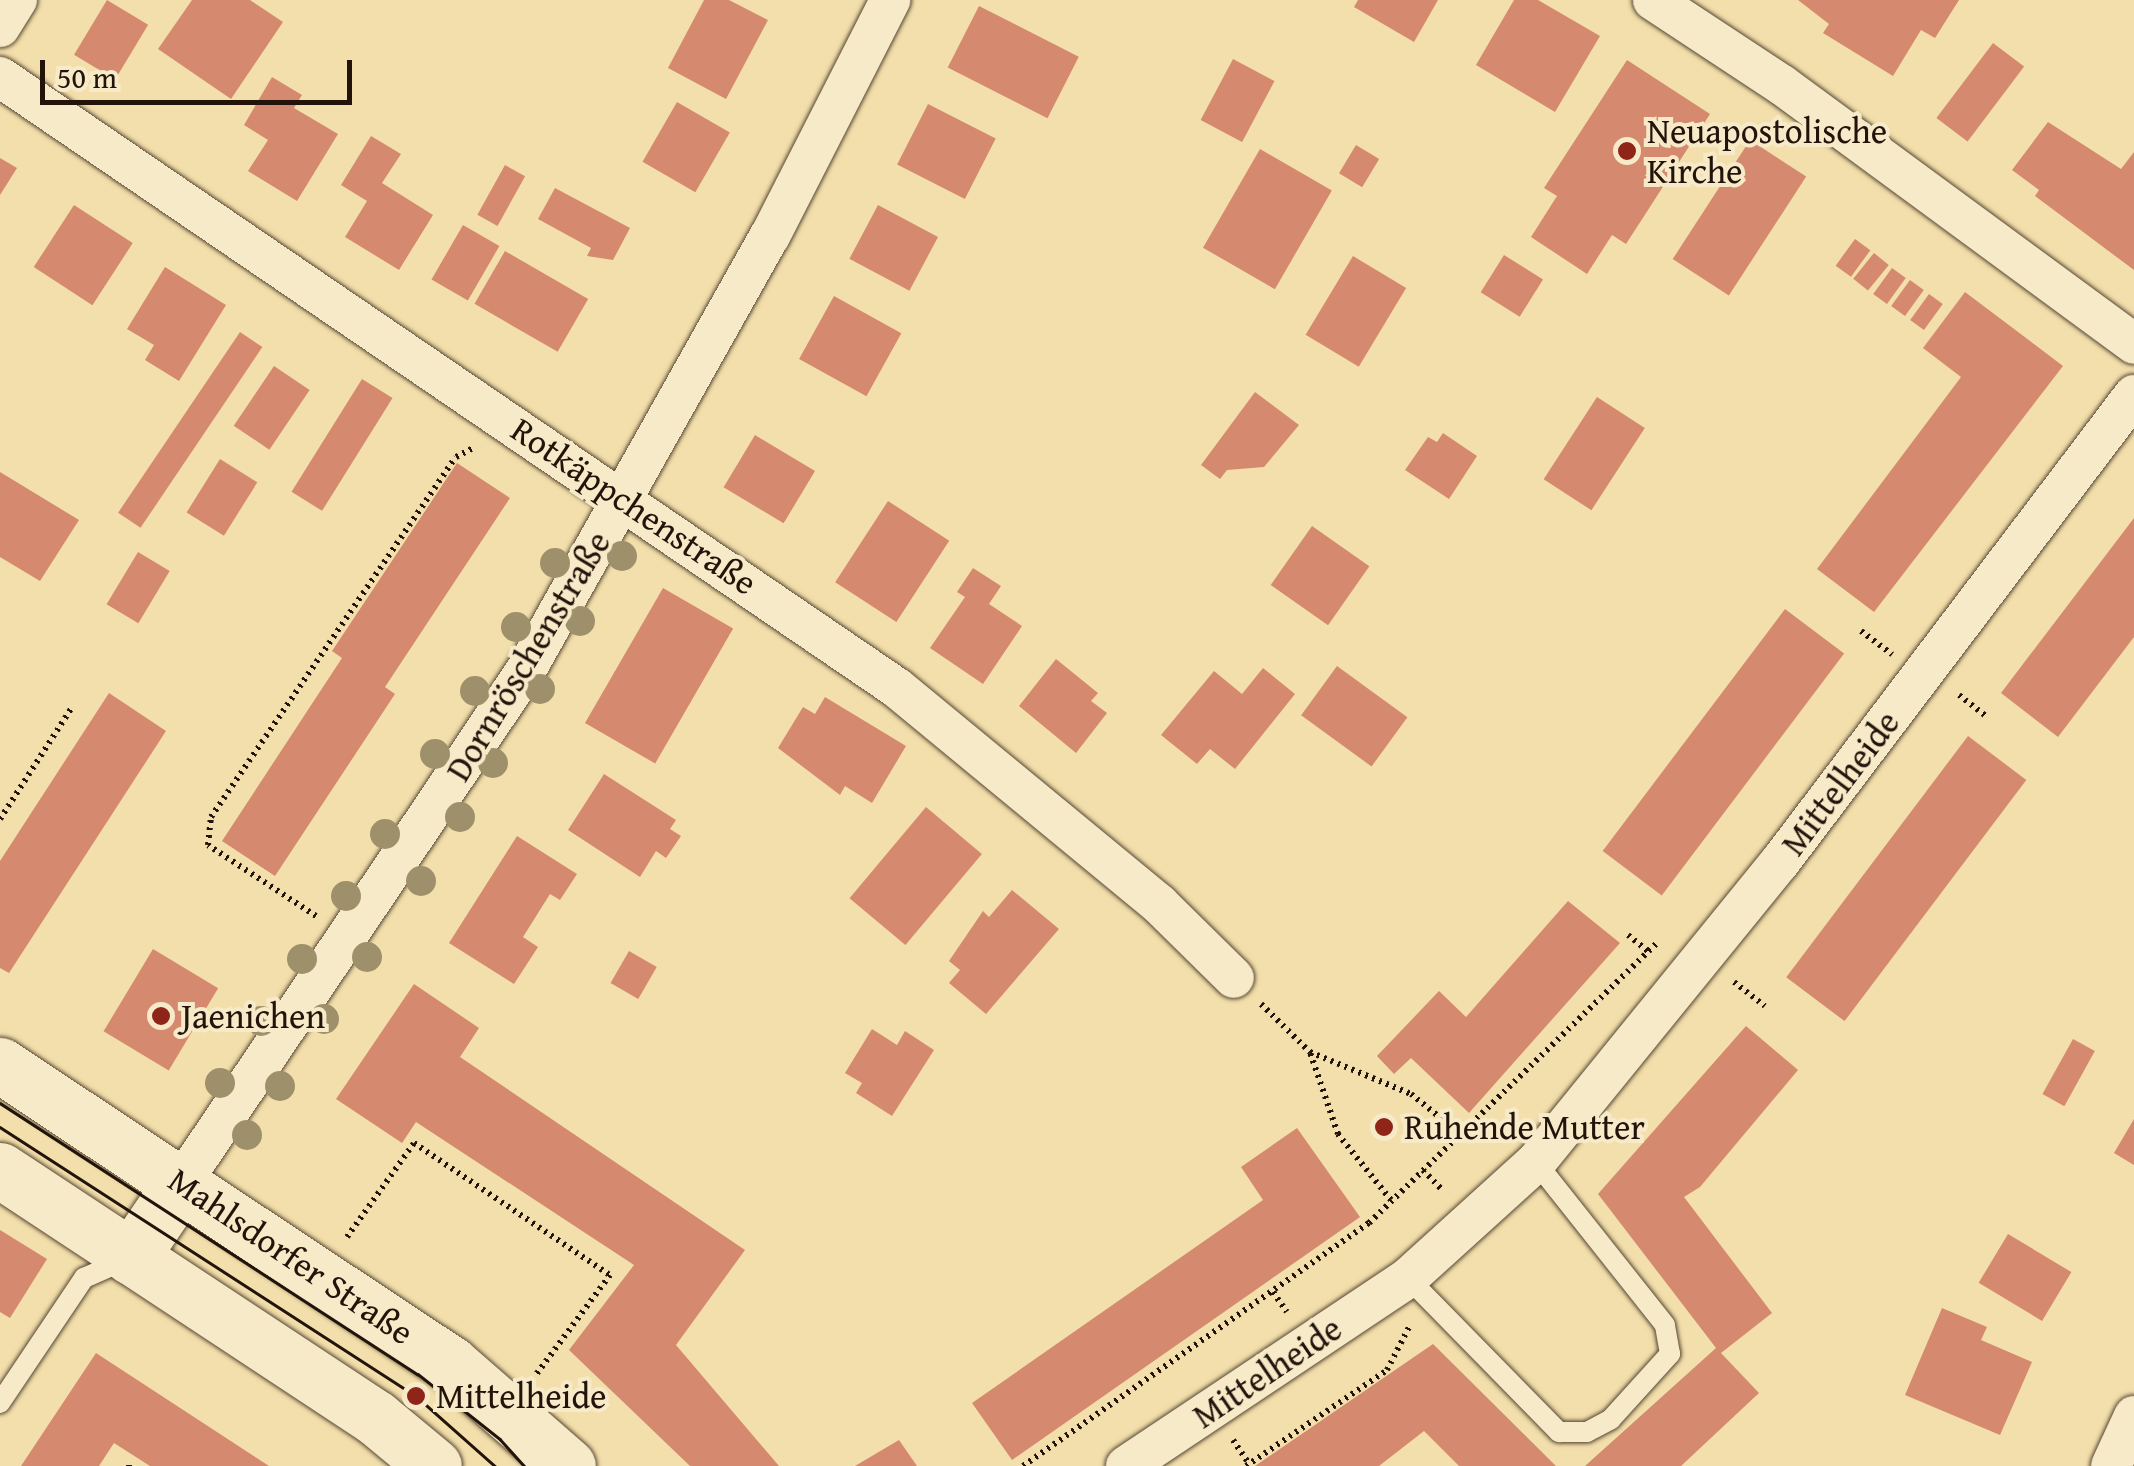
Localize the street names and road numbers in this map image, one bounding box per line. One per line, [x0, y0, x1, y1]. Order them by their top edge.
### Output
street label: Rotkäppchenstraße [503, 408, 765, 604]
street label: Dornröschenstraße [437, 524, 619, 788]
street label: Mittelheide [1772, 702, 1908, 864]
street label: Mahlsdorfer Straße [161, 1159, 421, 1353]
street label: Mittelheide [1185, 1307, 1349, 1437]

